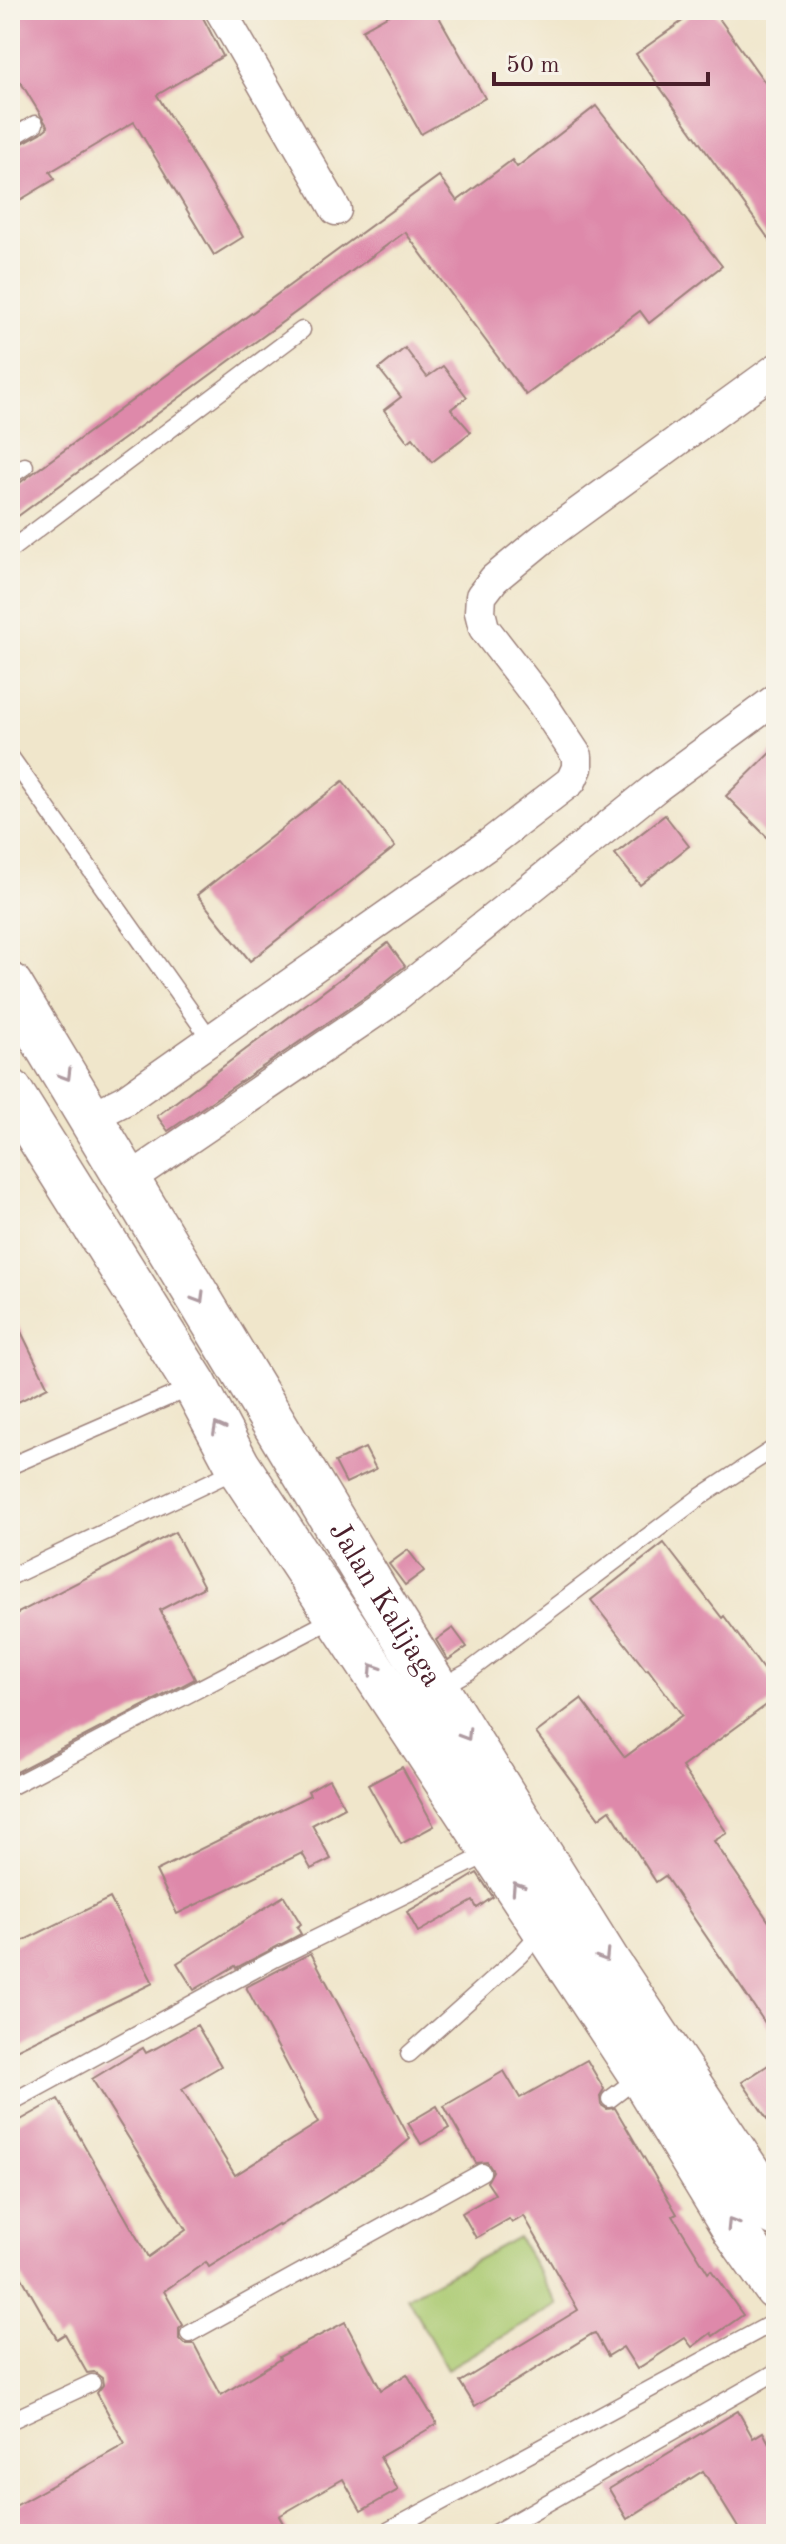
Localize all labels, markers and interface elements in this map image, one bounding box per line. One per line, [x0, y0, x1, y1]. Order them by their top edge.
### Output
scale bar [494, 36, 708, 86]
text: 50 m [506, 54, 560, 78]
one-way arrow [56, 1066, 72, 1081]
one-way arrow [189, 1289, 205, 1304]
one-way arrow [212, 1421, 227, 1436]
street label: Jalan Kalijaga [323, 1517, 447, 1693]
one-way arrow [369, 1664, 384, 1678]
one-way arrow [457, 1726, 472, 1741]
one-way arrow [511, 1881, 526, 1895]
one-way arrow [594, 1947, 609, 1962]
one-way arrow [726, 2218, 741, 2233]

